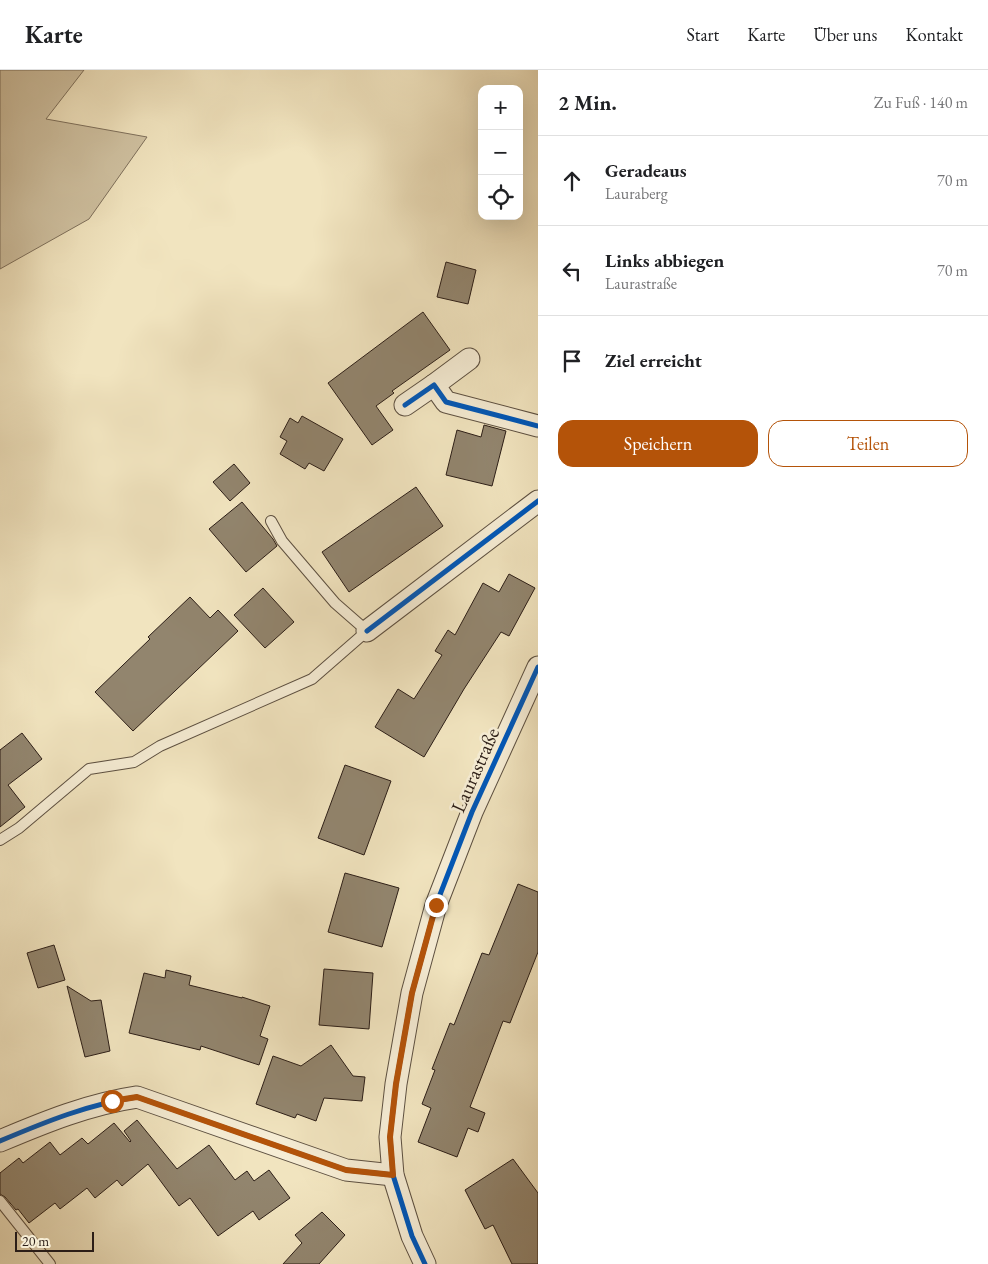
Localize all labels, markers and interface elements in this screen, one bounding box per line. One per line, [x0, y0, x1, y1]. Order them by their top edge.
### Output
text: Karte [25, 19, 83, 50]
text: Start [686, 23, 719, 46]
text: Karte [747, 23, 785, 46]
text: Über uns [813, 23, 877, 46]
text: Kontakt [905, 23, 963, 46]
map controls [478, 85, 523, 220]
button: + [478, 85, 523, 130]
text: 2 Min. [558, 89, 617, 116]
text: Zu Fuß · 140 m [874, 92, 968, 113]
button: − [478, 130, 523, 175]
text: Geradeaus [605, 158, 687, 183]
icon: ahead [558, 167, 586, 195]
text: 70 m [937, 170, 968, 191]
button: locate [478, 175, 523, 220]
text: Lauraberg [605, 183, 668, 204]
text: Links abbiegen [605, 248, 724, 273]
icon: left [558, 257, 586, 285]
text: 70 m [937, 260, 968, 281]
text: Laurastraße [605, 273, 677, 294]
icon: arrive [558, 347, 586, 375]
text: Ziel erreicht [605, 348, 702, 373]
button: Speichern [558, 420, 758, 467]
button: Teilen [768, 420, 968, 467]
street label: Laurastraße [445, 723, 505, 816]
route end [425, 894, 448, 917]
route start [101, 1090, 124, 1113]
scale bar [15, 1229, 94, 1252]
text: 20 m [22, 1232, 49, 1250]

